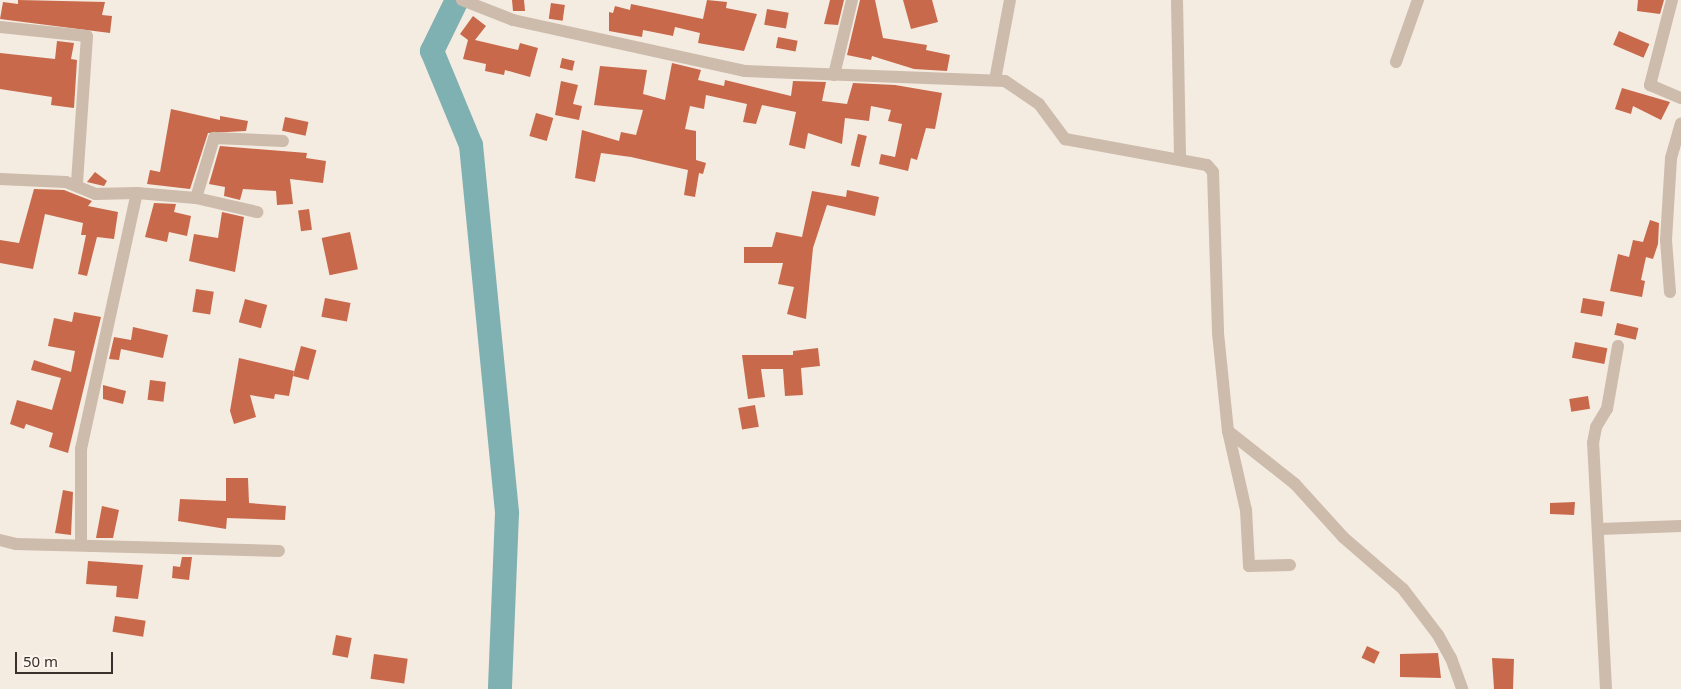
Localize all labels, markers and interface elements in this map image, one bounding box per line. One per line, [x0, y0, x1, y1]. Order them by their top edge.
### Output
scale bar [18, 642, 115, 674]
text: 50 m [23, 651, 58, 671]

